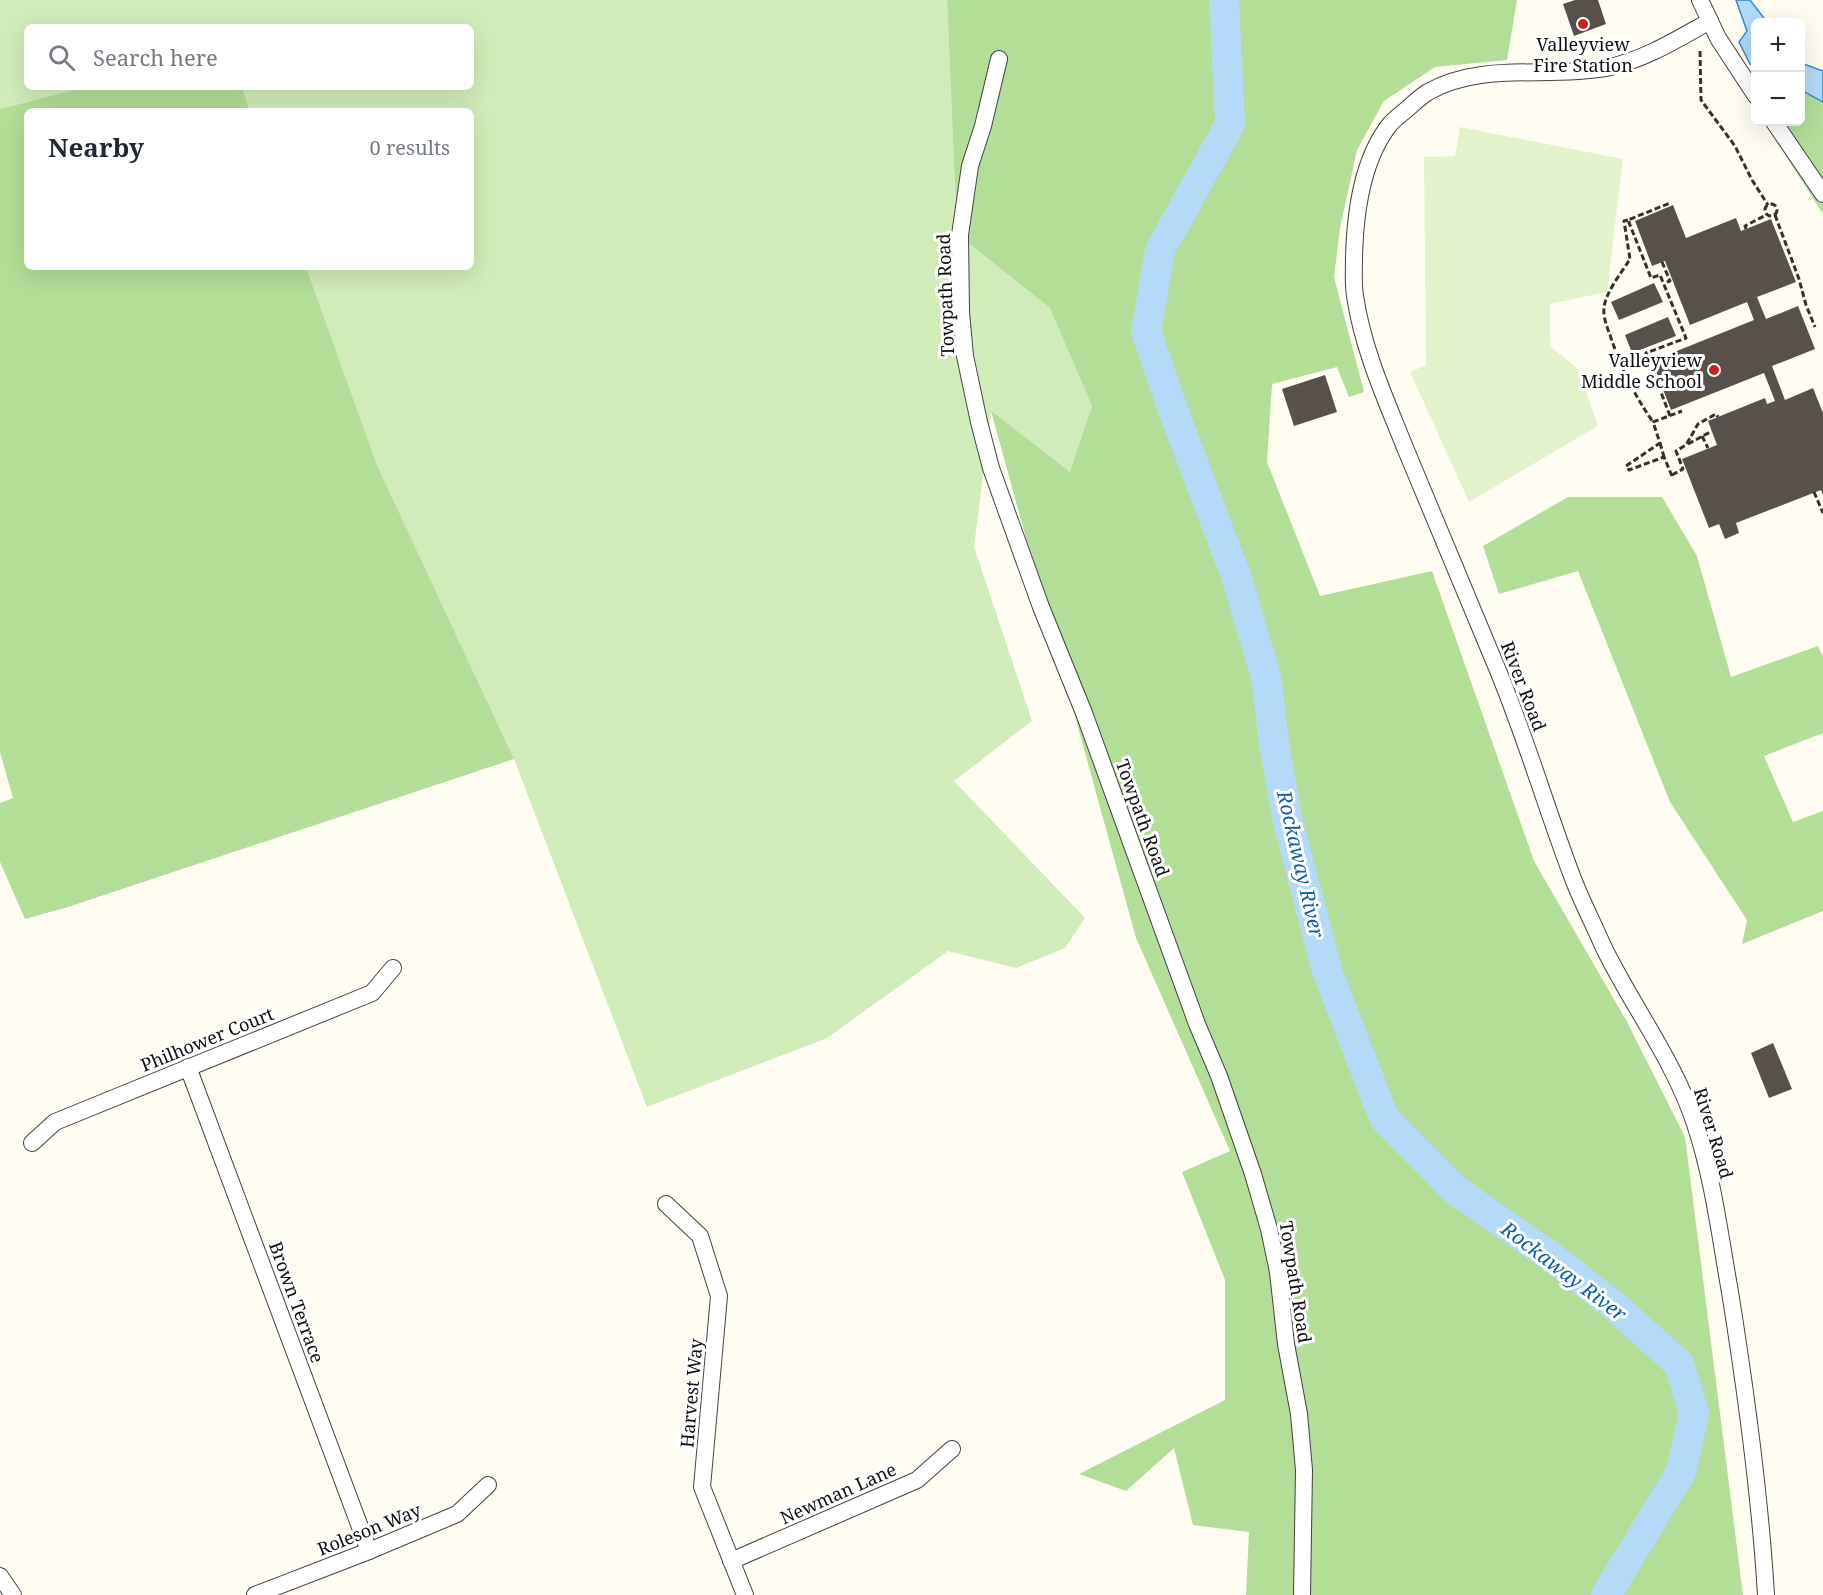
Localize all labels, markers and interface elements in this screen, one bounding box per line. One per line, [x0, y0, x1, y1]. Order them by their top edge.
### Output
marker: Valleyview Fire Station [1576, 17, 1590, 31]
map controls [1751, 18, 1805, 126]
button: + [1751, 18, 1805, 72]
search box [24, 24, 474, 90]
place label: Valleyview Fire Station [1533, 32, 1633, 77]
icon: search [45, 41, 78, 74]
text: Search here [93, 42, 218, 72]
button: − [1751, 72, 1805, 126]
text: Nearby [48, 129, 144, 165]
text: 0 results [370, 134, 450, 161]
street label: Towpath Road [931, 233, 959, 357]
place label: Valleyview Middle School [1581, 348, 1702, 393]
marker: Valleyview Middle School [1707, 363, 1721, 377]
street label: River Road [1496, 638, 1552, 734]
street label: Towpath Road [1111, 756, 1175, 880]
water label: Rockaway River [1271, 787, 1331, 941]
street label: Philhower Court [137, 1001, 277, 1077]
street label: River Road [1689, 1084, 1739, 1182]
water label: Rockaway River [1495, 1214, 1633, 1327]
street label: Towpath Road [1275, 1219, 1317, 1345]
street label: Brown Terrace [264, 1238, 330, 1366]
street label: Harvest Way [674, 1337, 708, 1449]
street label: Newman Lane [776, 1457, 900, 1529]
street label: Roleson Way [314, 1497, 425, 1561]

